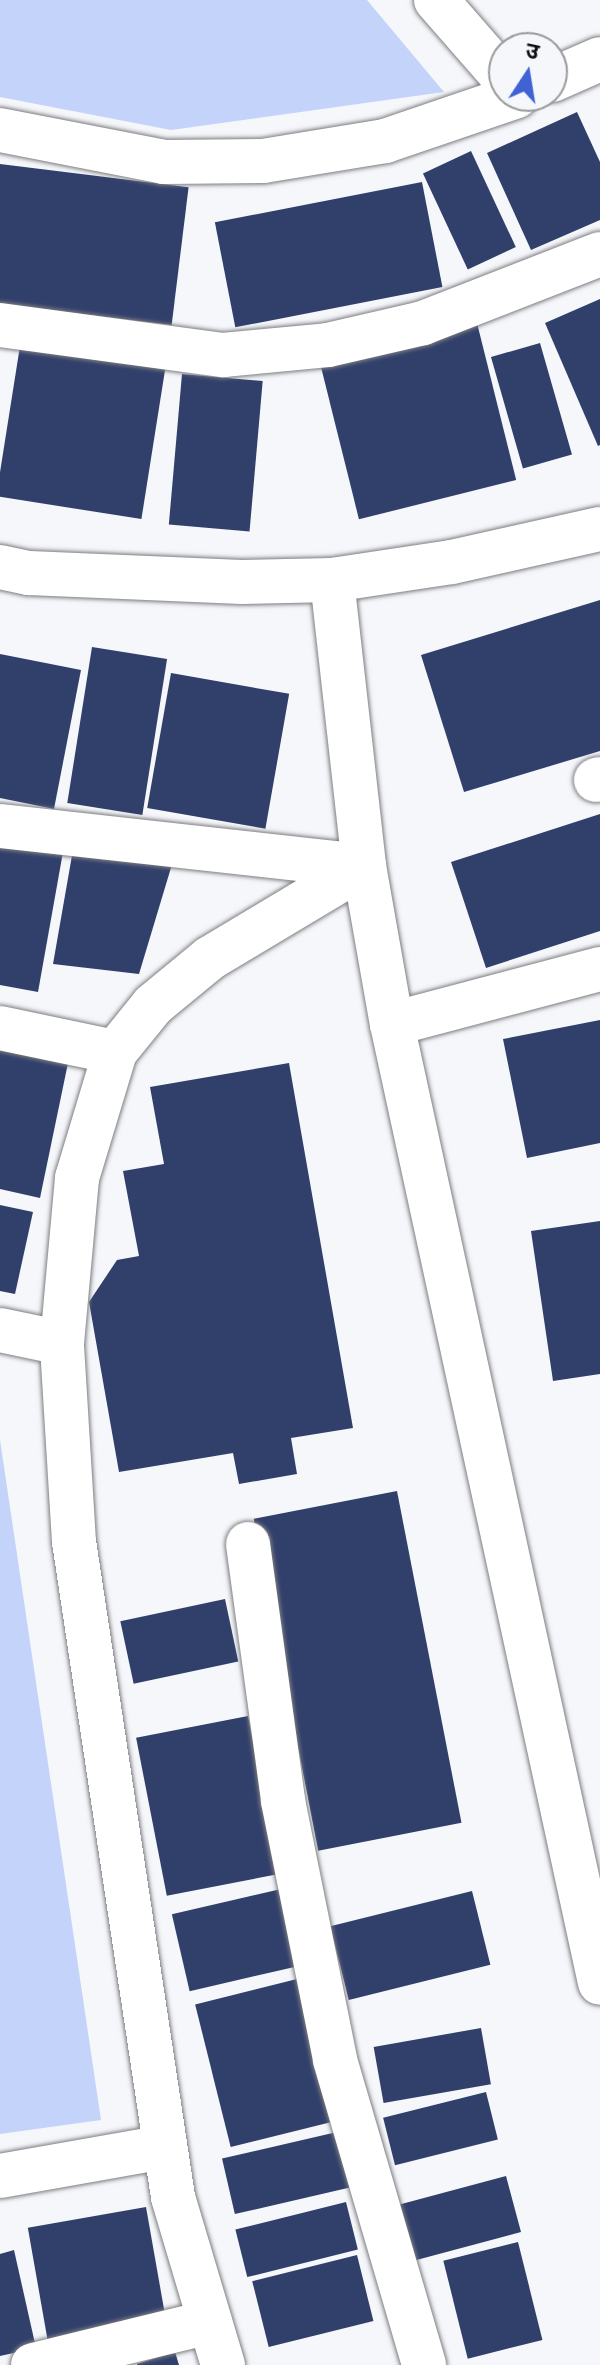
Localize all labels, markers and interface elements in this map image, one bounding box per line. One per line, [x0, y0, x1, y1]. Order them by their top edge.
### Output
north arrow [488, 32, 568, 112]
text: उ [523, 35, 542, 66]

